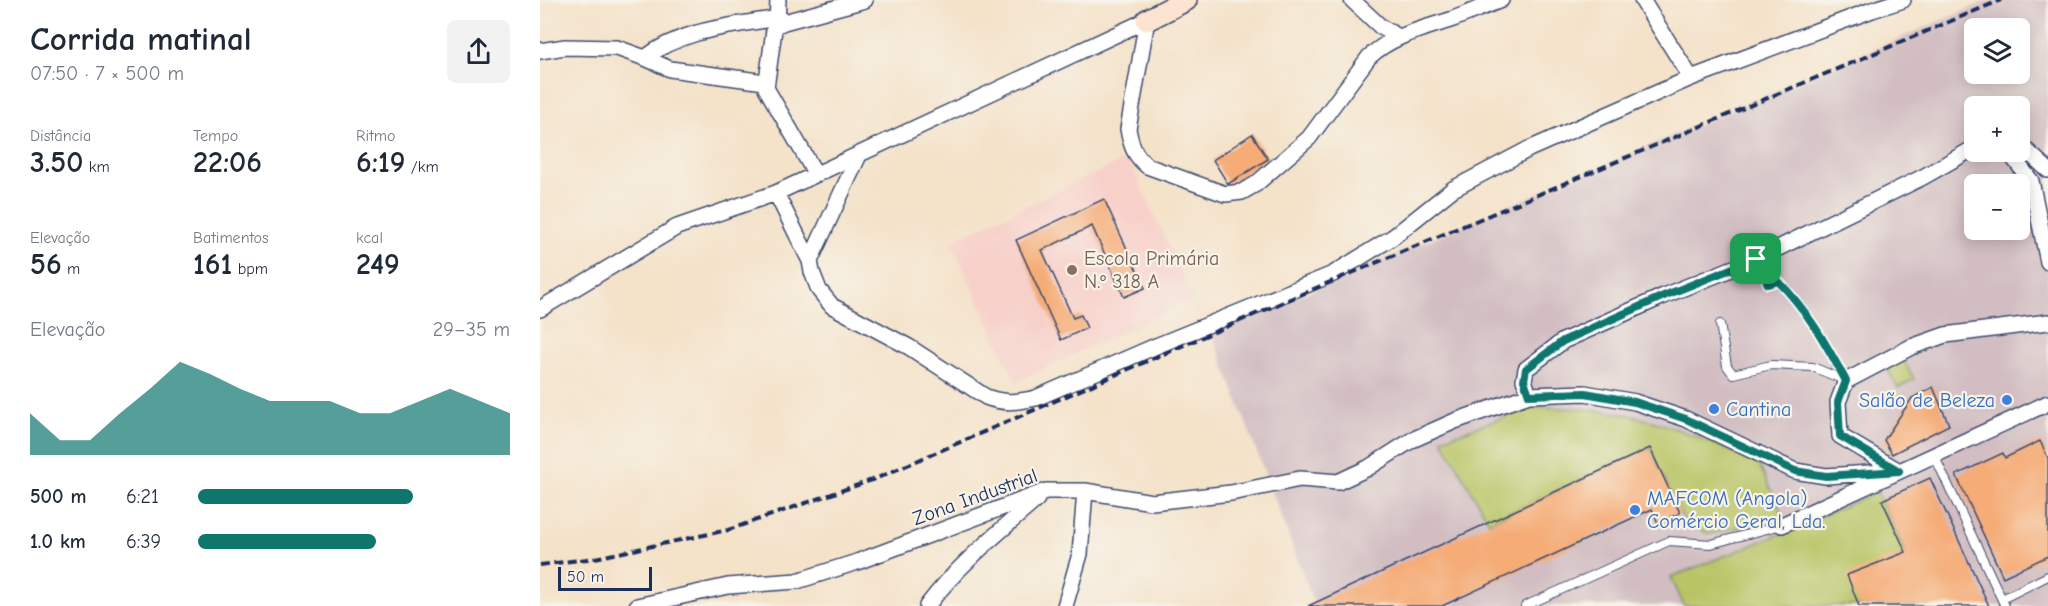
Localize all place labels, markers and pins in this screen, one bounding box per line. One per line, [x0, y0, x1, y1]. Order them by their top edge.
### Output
pin [1730, 233, 1781, 284]
place label: Escola Primária N.º 318 A [1084, 247, 1219, 293]
marker: Escola Primária N.º 318 A [1065, 263, 1079, 277]
place label: Salão de Beleza [1859, 389, 1995, 412]
marker: Salão de Beleza [2000, 393, 2014, 407]
place label: Cantina [1726, 398, 1791, 421]
marker: Cantina [1707, 402, 1721, 416]
place label: MAFCOM (Angola) Comércio Geral, Lda. [1647, 487, 1825, 533]
marker: MAFCOM (Angola) Comércio Geral, Lda. [1628, 503, 1642, 517]

